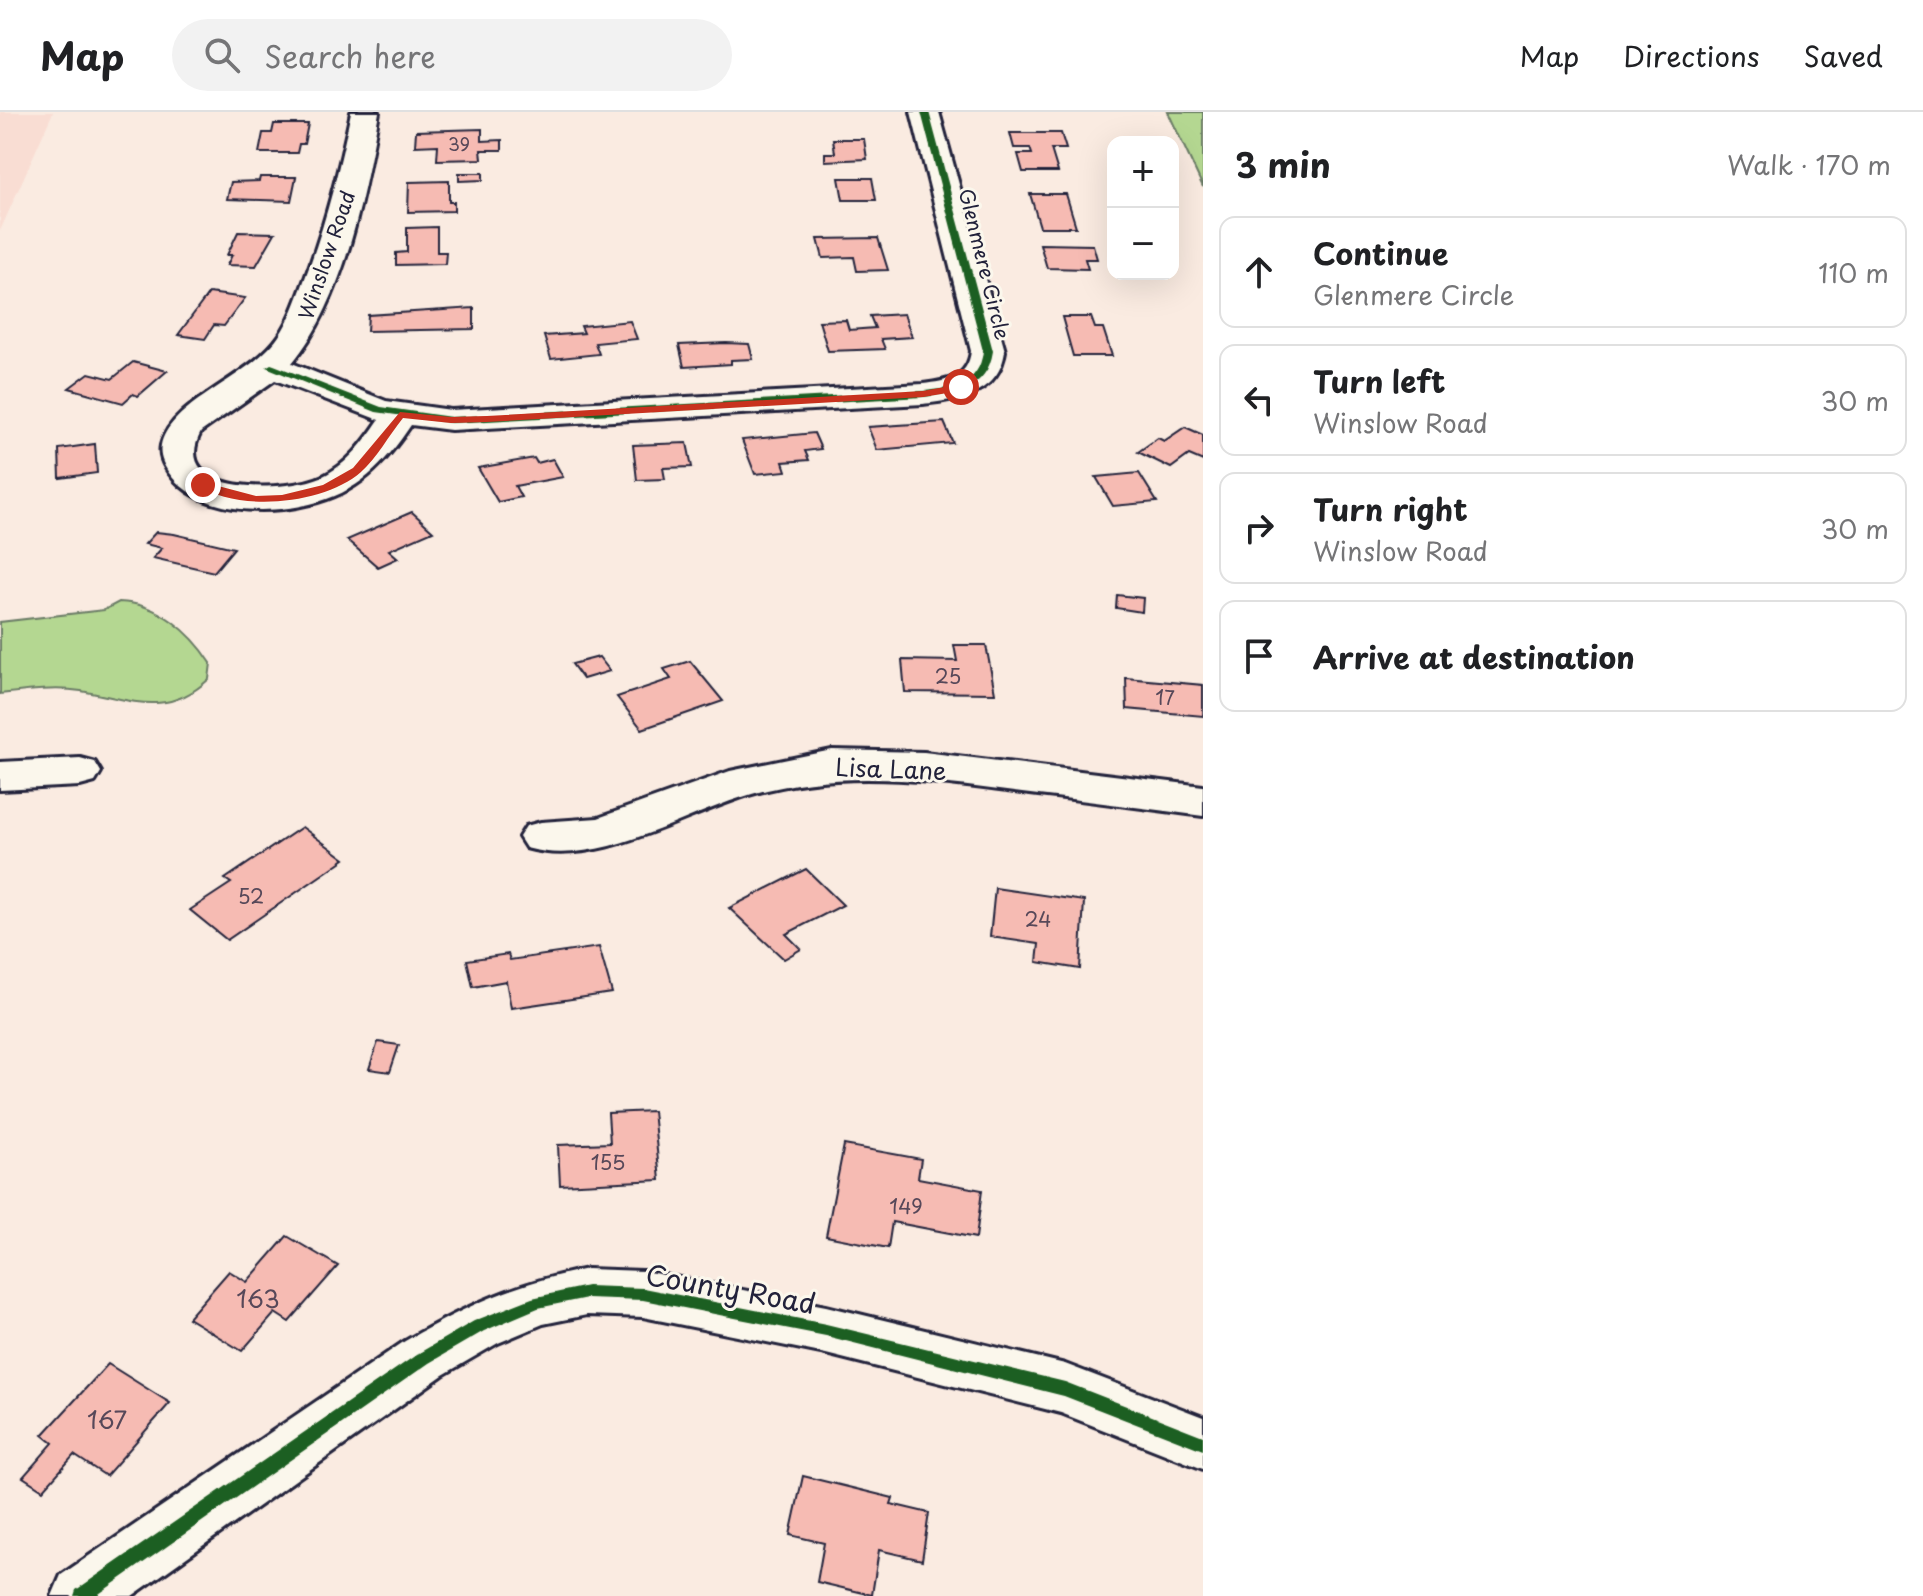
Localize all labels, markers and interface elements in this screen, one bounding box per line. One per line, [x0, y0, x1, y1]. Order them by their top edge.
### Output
search box [172, 19, 732, 91]
text: Map [40, 27, 124, 84]
icon: search [200, 33, 244, 77]
text: Search here [264, 33, 436, 78]
text: Map [1520, 34, 1579, 77]
text: Directions [1623, 34, 1760, 77]
text: Saved [1804, 34, 1883, 77]
house number: 39 [448, 130, 470, 157]
map controls [1107, 136, 1179, 280]
button: + [1107, 136, 1179, 208]
text: 3 min [1235, 138, 1331, 190]
text: Walk · 170 m [1727, 145, 1891, 184]
street label: Glenmere Circle [952, 185, 1018, 343]
street label: Winslow Road [290, 186, 362, 324]
button: − [1107, 208, 1179, 280]
text: Continue [1313, 230, 1448, 275]
icon: ahead [1237, 250, 1281, 294]
text: 110 m [1818, 253, 1889, 292]
text: Glenmere Circle [1313, 275, 1514, 314]
text: Turn left [1313, 358, 1445, 403]
route start [943, 369, 979, 405]
icon: left [1237, 378, 1281, 422]
text: 30 m [1821, 381, 1889, 420]
text: Winslow Road [1313, 403, 1488, 442]
route end [185, 467, 221, 503]
text: Turn right [1313, 486, 1468, 531]
icon: right [1237, 506, 1281, 550]
text: 30 m [1821, 509, 1889, 548]
text: Winslow Road [1313, 531, 1488, 570]
icon: arrive [1237, 634, 1281, 678]
text: Arrive at destination [1313, 634, 1635, 679]
house number: 25 [935, 661, 961, 691]
house number: 17 [1155, 682, 1175, 712]
street label: Lisa Lane [835, 748, 947, 788]
house number: 52 [238, 881, 264, 911]
house number: 24 [1025, 904, 1051, 934]
house number: 155 [591, 1147, 625, 1177]
house number: 149 [889, 1191, 923, 1221]
street label: County Road [643, 1252, 819, 1324]
house number: 163 [236, 1280, 280, 1316]
house number: 167 [87, 1401, 127, 1437]

